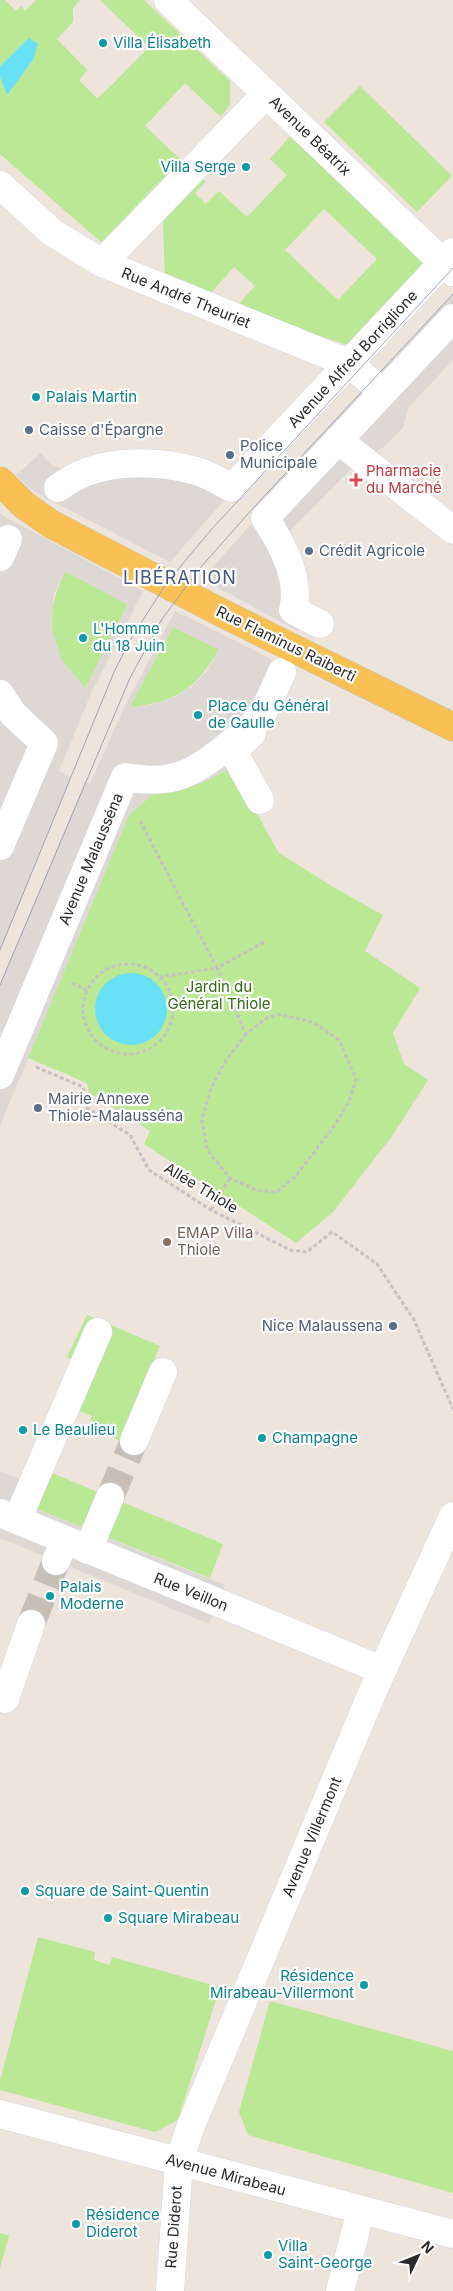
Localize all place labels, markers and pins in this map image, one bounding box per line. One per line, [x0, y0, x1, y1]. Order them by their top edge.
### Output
place label: Villa Élisabeth [113, 33, 211, 52]
marker: Villa Élisabeth [97, 37, 109, 49]
place label: Villa Serge [160, 157, 236, 176]
marker: Villa Serge [240, 161, 252, 173]
place label: Palais Martin [46, 387, 137, 406]
marker: Palais Martin [30, 391, 42, 403]
place label: Caisse d'Épargne [39, 420, 163, 439]
marker: Caisse d'Épargne [23, 424, 35, 436]
place label: Police Municipale [240, 436, 317, 472]
marker: Police Municipale [224, 449, 236, 461]
place label: Pharmacie du Marché [366, 461, 442, 497]
marker: Pharmacie du Marché [350, 474, 362, 486]
place label: Crédit Agricole [319, 541, 425, 560]
marker: Crédit Agricole [303, 545, 315, 557]
place label: L'Homme du 18 Juin [93, 619, 165, 655]
marker: L'Homme du 18 Juin [77, 632, 89, 644]
place label: Place du Général de Gaulle [208, 696, 329, 732]
marker: Place du Général de Gaulle [192, 709, 204, 721]
place label: Mairie Annexe Thiole-Malausséna [48, 1089, 183, 1125]
marker: Mairie Annexe Thiole-Malausséna [32, 1102, 44, 1114]
place label: EMAP Villa Thiole [177, 1223, 253, 1259]
marker: EMAP Villa Thiole [161, 1236, 173, 1248]
place label: Nice Malaussena [262, 1316, 383, 1335]
marker: Nice Malaussena [387, 1320, 399, 1332]
place label: Le Beaulieu [33, 1420, 115, 1439]
marker: Le Beaulieu [17, 1424, 29, 1436]
place label: Champagne [272, 1428, 358, 1447]
marker: Champagne [256, 1432, 268, 1444]
place label: Palais Moderne [60, 1577, 124, 1613]
marker: Palais Moderne [44, 1590, 56, 1602]
place label: Square de Saint-Quentin [35, 1881, 209, 1900]
marker: Square de Saint-Quentin [19, 1885, 31, 1897]
place label: Square Mirabeau [118, 1908, 239, 1927]
marker: Square Mirabeau [102, 1912, 114, 1924]
place label: Résidence Mirabeau-Villermont [210, 1966, 354, 2002]
marker: Résidence Mirabeau-Villermont [358, 1979, 370, 1991]
place label: Résidence Diderot [86, 2205, 160, 2241]
marker: Résidence Diderot [70, 2218, 82, 2230]
place label: Villa Saint-George [278, 2236, 372, 2272]
marker: Villa Saint-George [262, 2249, 274, 2261]

